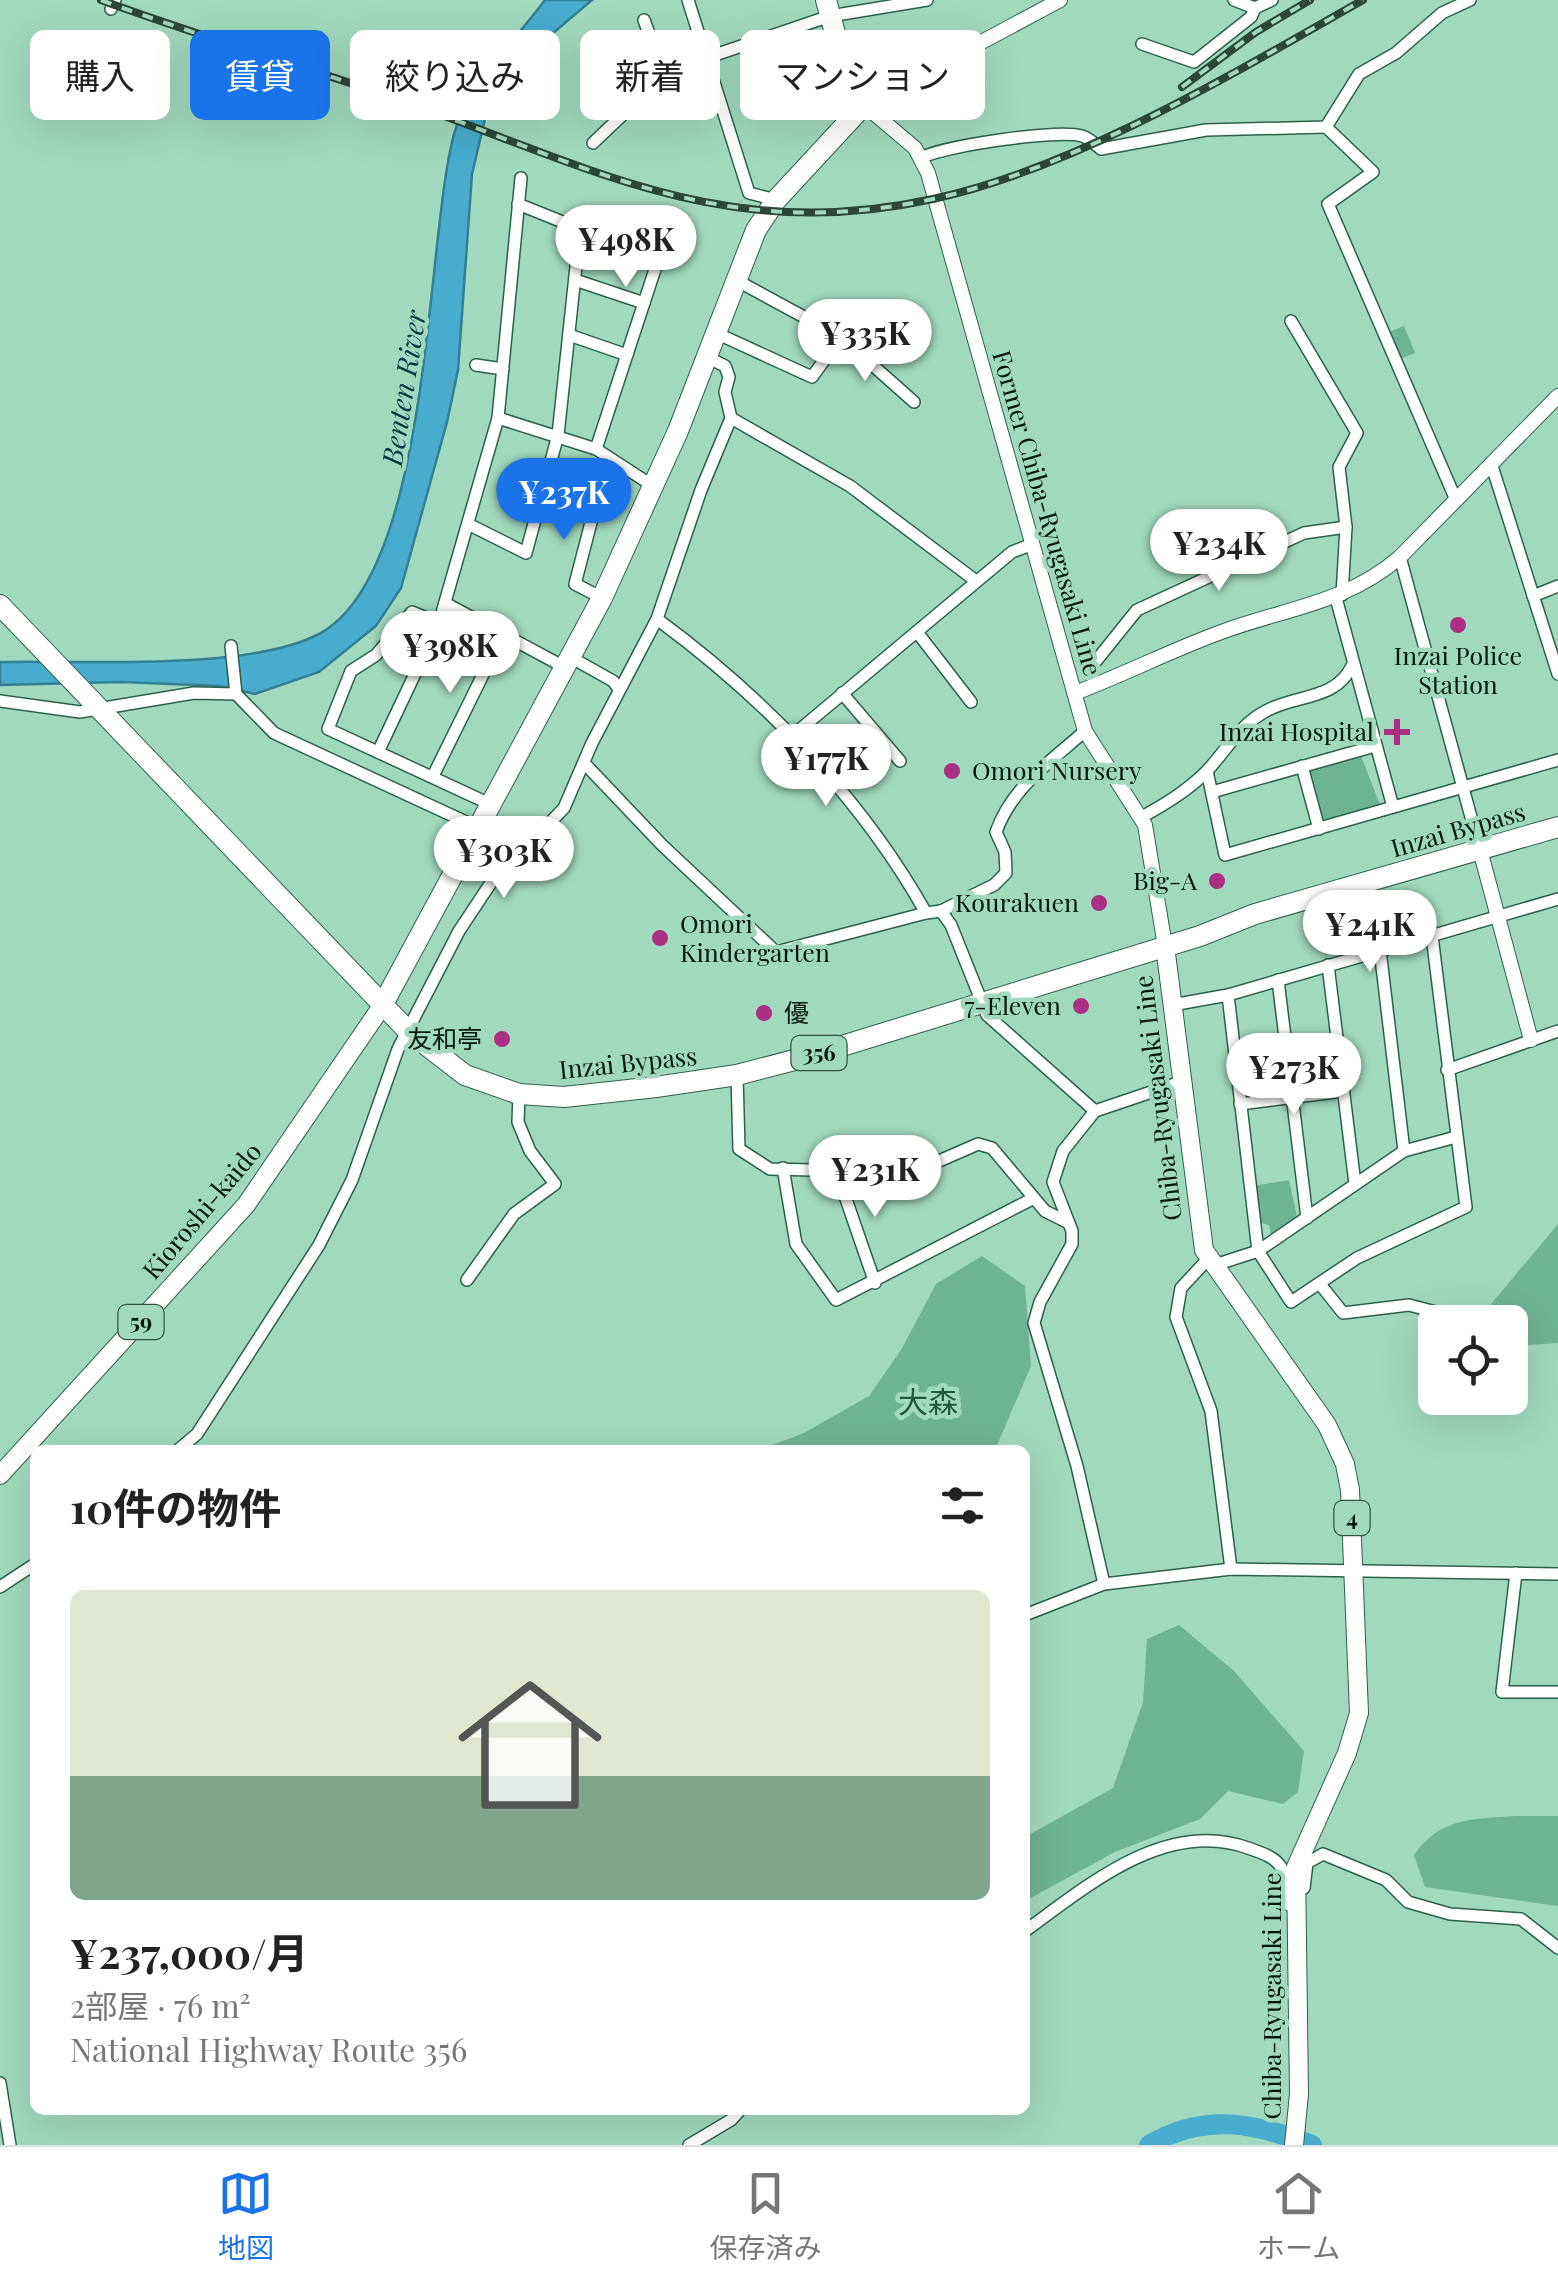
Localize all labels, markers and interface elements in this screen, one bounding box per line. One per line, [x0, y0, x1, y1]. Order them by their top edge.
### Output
chip: 購入 [30, 30, 170, 120]
chip: 賃貸 [190, 30, 330, 120]
chip: 絞り込み [350, 30, 560, 120]
chip: 新着 [580, 30, 720, 120]
chip: マンション [740, 30, 985, 120]
pin: ¥498K [556, 205, 696, 290]
text: ¥498K [577, 216, 675, 259]
pin: ¥335K [795, 299, 935, 384]
water label: Benten River [372, 306, 433, 469]
text: ¥335K [820, 310, 910, 353]
street label: Former Chiba-Ryugasaki Line [986, 346, 1111, 679]
pin: ¥237K [494, 458, 634, 543]
text: ¥237K [518, 469, 610, 512]
pin: ¥234K [1149, 509, 1289, 594]
text: ¥234K [1172, 520, 1266, 563]
pin: ¥398K [380, 611, 520, 696]
marker: Inzai Police Station [1447, 614, 1469, 636]
text: ¥398K [402, 622, 498, 665]
place label: Inzai Police Station [1394, 638, 1522, 700]
place label: Inzai Hospital [1219, 714, 1374, 747]
marker: Inzai Hospital [1384, 719, 1410, 745]
pin: ¥177K [756, 724, 896, 809]
text: ¥177K [783, 735, 869, 778]
place label: Omori Nursery [972, 753, 1142, 786]
marker: Omori Nursery [941, 760, 963, 782]
street label: Inzai Bypass [1386, 794, 1529, 864]
pin: ¥303K [434, 816, 574, 901]
text: ¥303K [456, 827, 552, 870]
place label: Big-A [1133, 863, 1197, 896]
marker: Big-A [1206, 870, 1228, 892]
place label: Kourakuen [955, 885, 1079, 918]
pin: ¥241K [1300, 890, 1440, 975]
marker: Kourakuen [1088, 892, 1110, 914]
text: ¥241K [1325, 901, 1415, 944]
place label: Omori Kindergarten [680, 906, 830, 968]
marker: Omori Kindergarten [649, 927, 671, 949]
street label: Chiba-Ryugasaki Line [1125, 974, 1188, 1223]
place label: 7-Eleven [964, 988, 1061, 1021]
place label: 優 [784, 995, 809, 1028]
marker: 7-Eleven [1070, 995, 1092, 1017]
marker: 優 [753, 1002, 775, 1024]
place label: 友和亭 [407, 1021, 482, 1054]
marker: 友和亭 [491, 1028, 513, 1050]
pin: ¥273K [1224, 1033, 1364, 1118]
road number: 356 [792, 1036, 846, 1070]
street label: Inzai Bypass [557, 1038, 698, 1085]
text: ¥273K [1248, 1044, 1340, 1087]
street label: Kioroshi-kaido [134, 1135, 268, 1285]
pin: ¥231K [805, 1135, 945, 1220]
text: ¥231K [830, 1146, 920, 1189]
road number: 59 [118, 1305, 164, 1339]
map controls [1418, 1305, 1528, 1415]
button: locate [1418, 1305, 1528, 1415]
district label: 大森 [898, 1381, 958, 1421]
icon: filters [935, 1478, 990, 1533]
text: 10件の物件 [70, 1479, 281, 1535]
road number: 4 [1334, 1501, 1370, 1535]
icon: home [440, 1655, 620, 1835]
street label: Chiba-Ryugasaki Line [1254, 1873, 1287, 2119]
text: ¥237,000/月 [70, 1924, 309, 1980]
text: 2部屋 · 76 m² [70, 1983, 250, 2026]
text: National Highway Route 356 [70, 2027, 467, 2070]
tab: 地図 [218, 2166, 274, 2266]
tab: 保存済み [709, 2166, 821, 2266]
tab: ホーム [1257, 2166, 1340, 2266]

